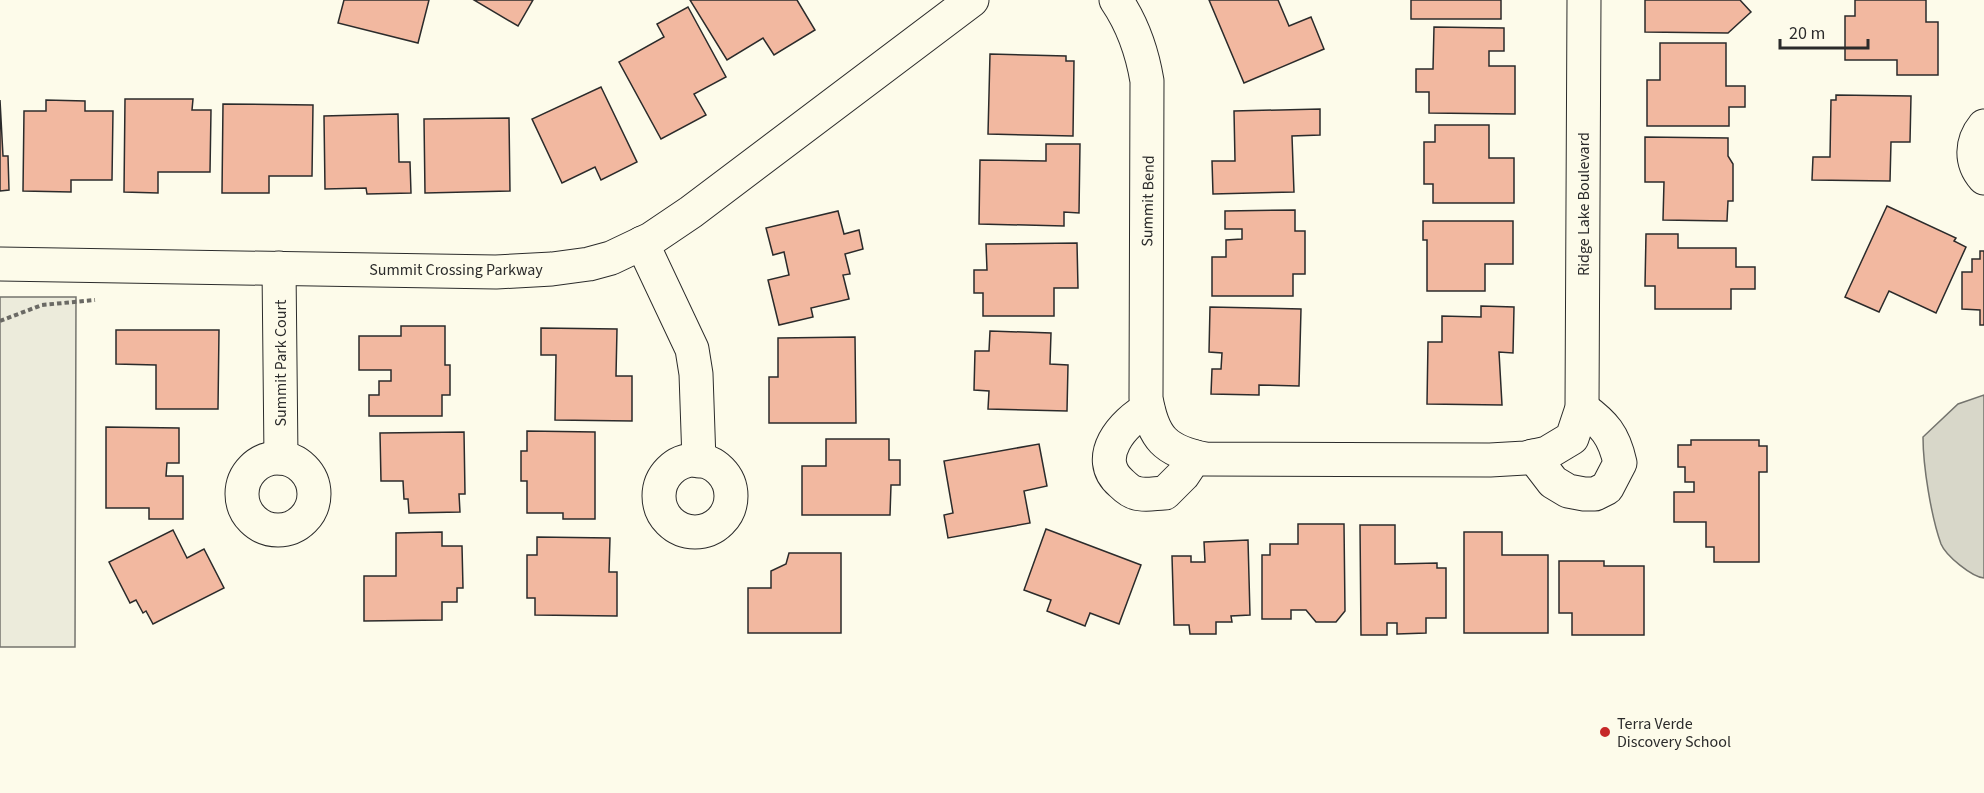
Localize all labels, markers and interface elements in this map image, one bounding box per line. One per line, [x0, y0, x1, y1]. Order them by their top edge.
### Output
scale bar [1780, 12, 1868, 50]
text: 20 m [1789, 21, 1825, 46]
street label: Ridge Lake Boulevard [1573, 132, 1595, 276]
street label: Summit Bend [1136, 155, 1160, 247]
street label: Summit Crossing Parkway [369, 259, 543, 281]
street label: Summit Park Court [270, 299, 292, 426]
place label: Terra Verde Discovery School [1617, 713, 1731, 753]
marker: Terra Verde Discovery School [1598, 725, 1612, 739]

